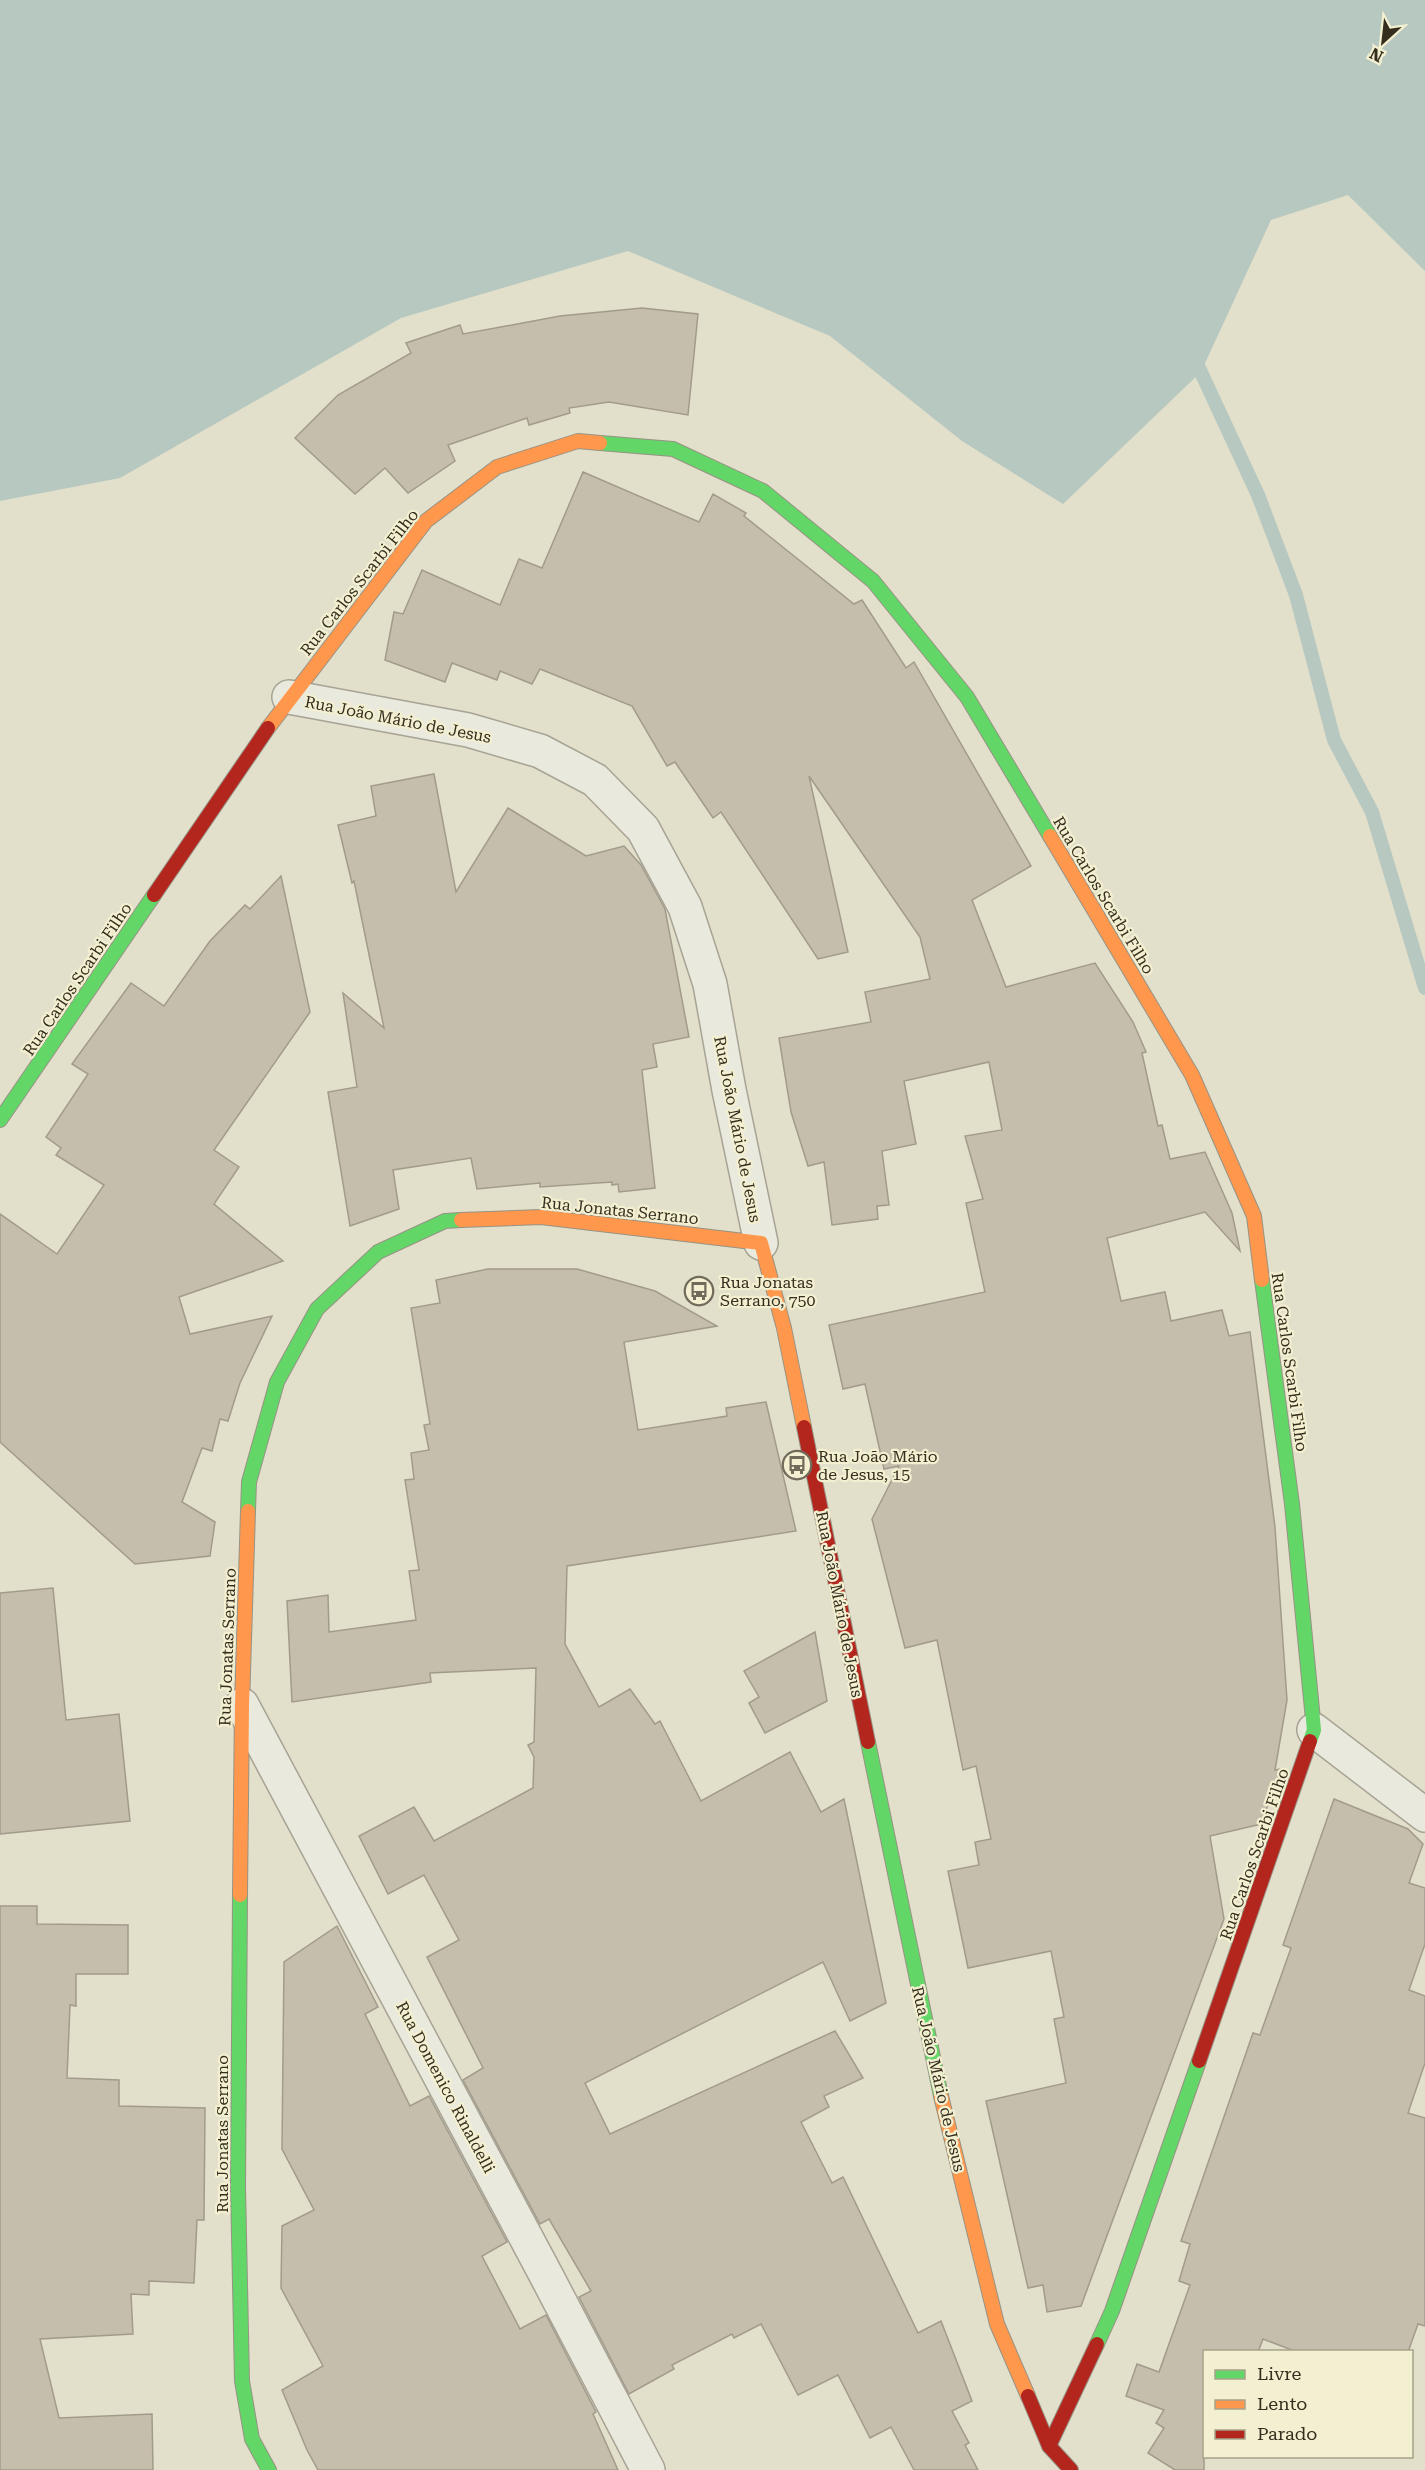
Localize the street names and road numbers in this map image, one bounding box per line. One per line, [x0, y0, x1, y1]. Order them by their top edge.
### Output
street label: Rua Carlos Scarbi Filho [296, 505, 422, 659]
street label: Rua João Mário de Jesus [303, 692, 493, 747]
street label: Rua Carlos Scarbi Filho [1049, 813, 1158, 978]
street label: Rua Carlos Scarbi Filho [19, 899, 136, 1059]
street label: Rua João Mário de Jesus [710, 1034, 765, 1224]
street label: Rua Jonatas Serrano [540, 1193, 700, 1228]
street label: Rua Carlos Scarbi Filho [1268, 1271, 1311, 1453]
street label: Rua João Mário de Jesus [812, 1509, 867, 1699]
street label: Rua Jonatas Serrano [215, 1568, 240, 1726]
street label: Rua Carlos Scarbi Filho [1216, 1766, 1293, 1943]
street label: Rua João Mário de Jesus [908, 1985, 969, 2174]
street label: Rua Domenico Rinaldelli [392, 1998, 499, 2176]
street label: Rua Jonatas Serrano [213, 2055, 232, 2213]

